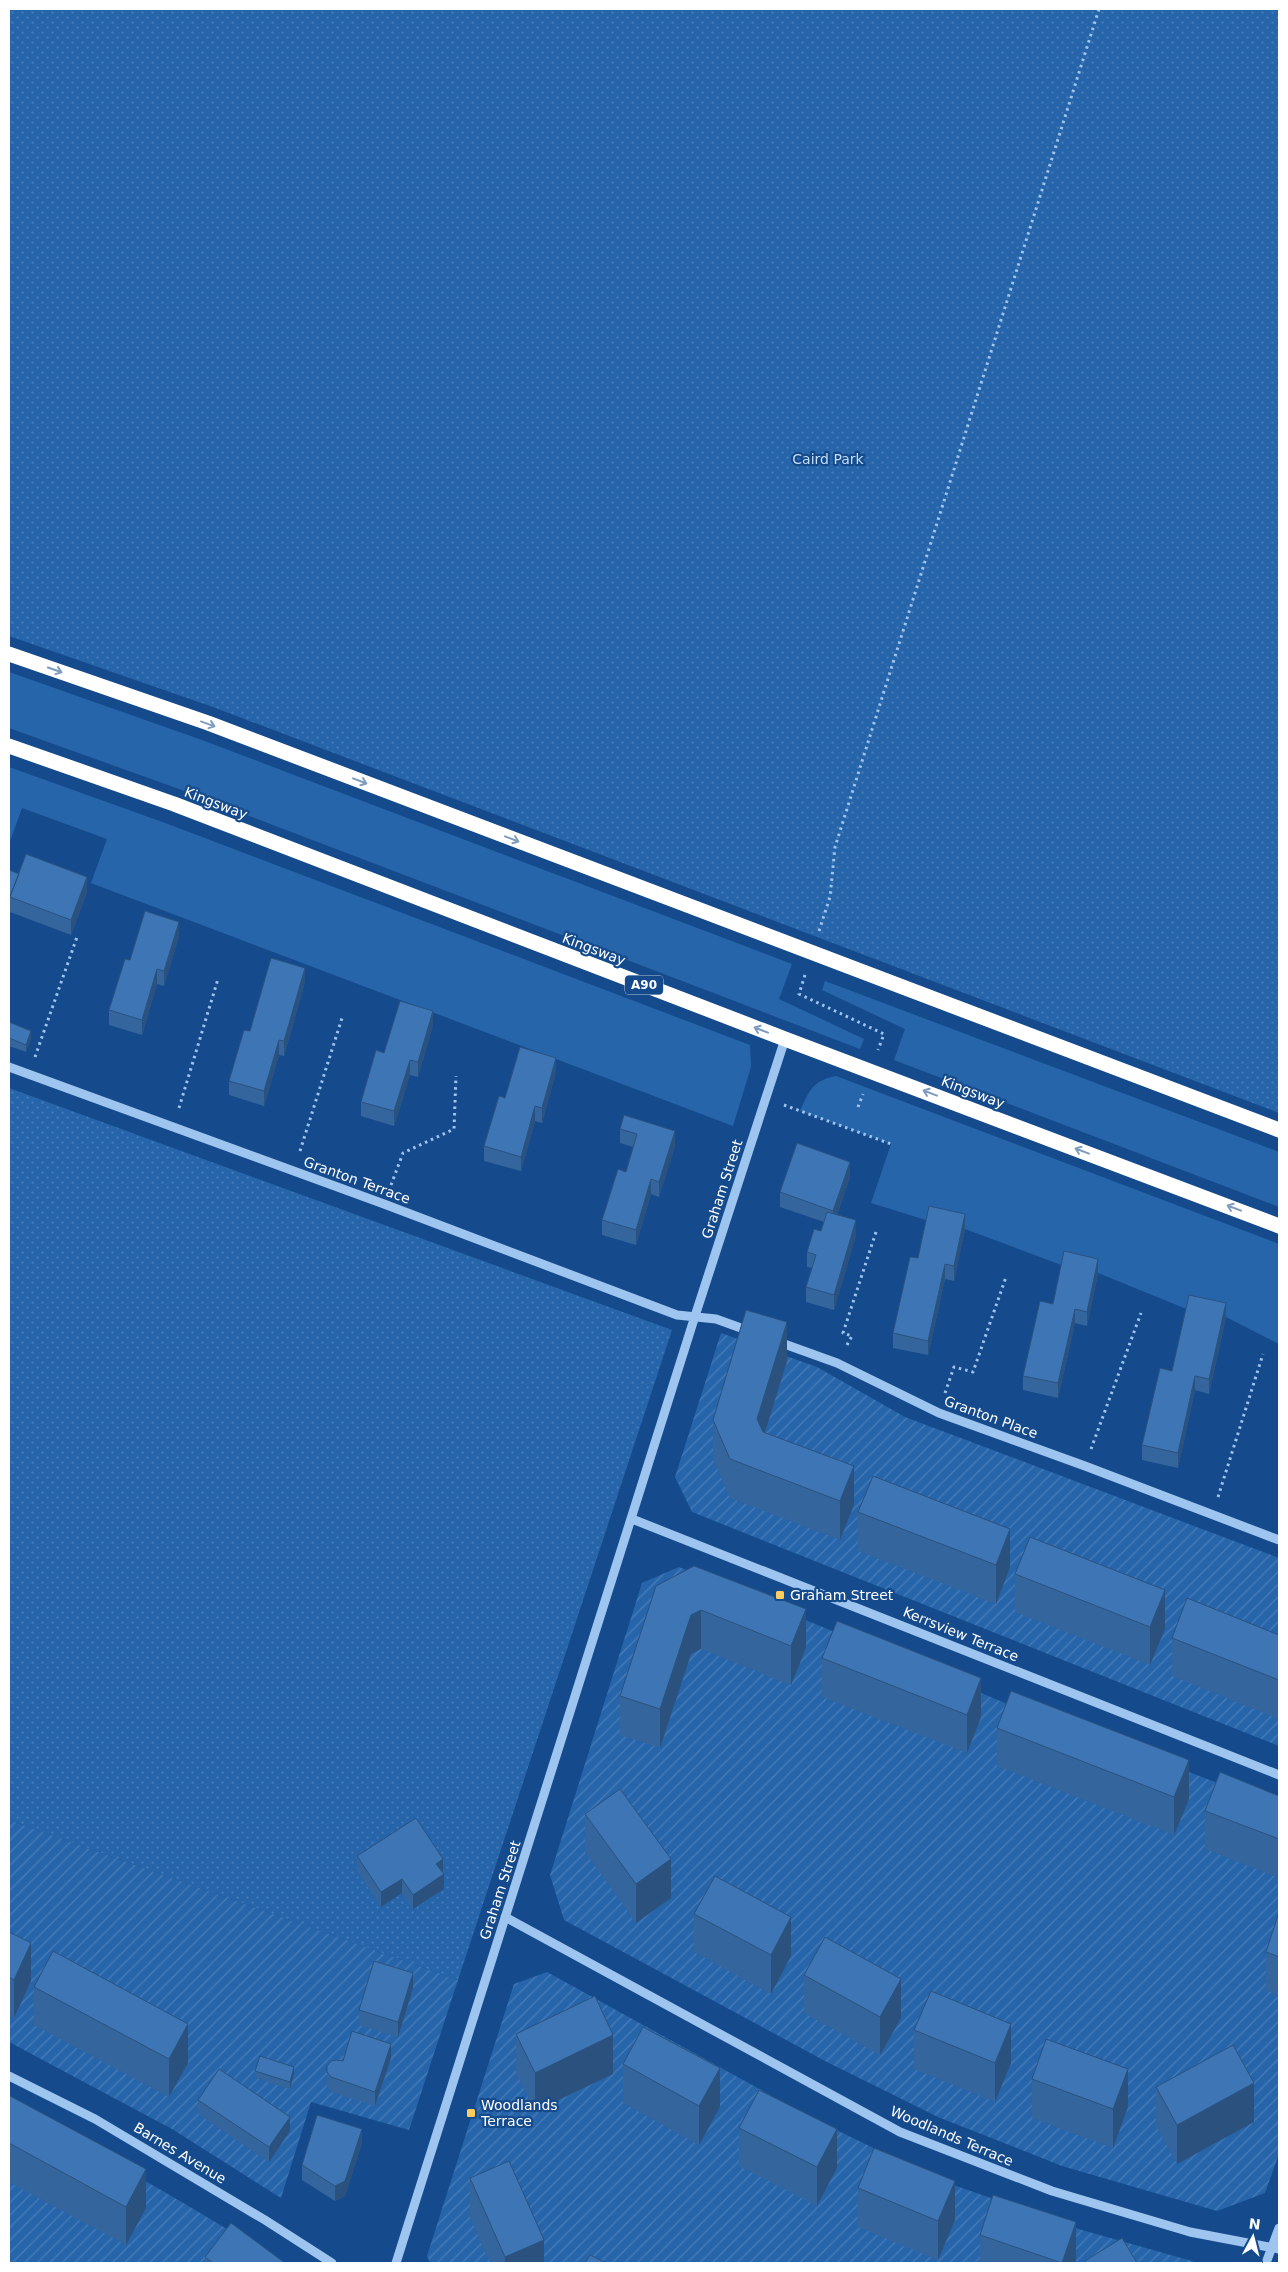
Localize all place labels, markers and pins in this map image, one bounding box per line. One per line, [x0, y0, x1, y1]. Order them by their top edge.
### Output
place label: Graham Street [790, 1587, 894, 1603]
marker: Graham Street [774, 1589, 786, 1601]
place label: Woodlands Terrace [480, 2097, 558, 2129]
marker: Woodlands Terrace [465, 2107, 477, 2119]

